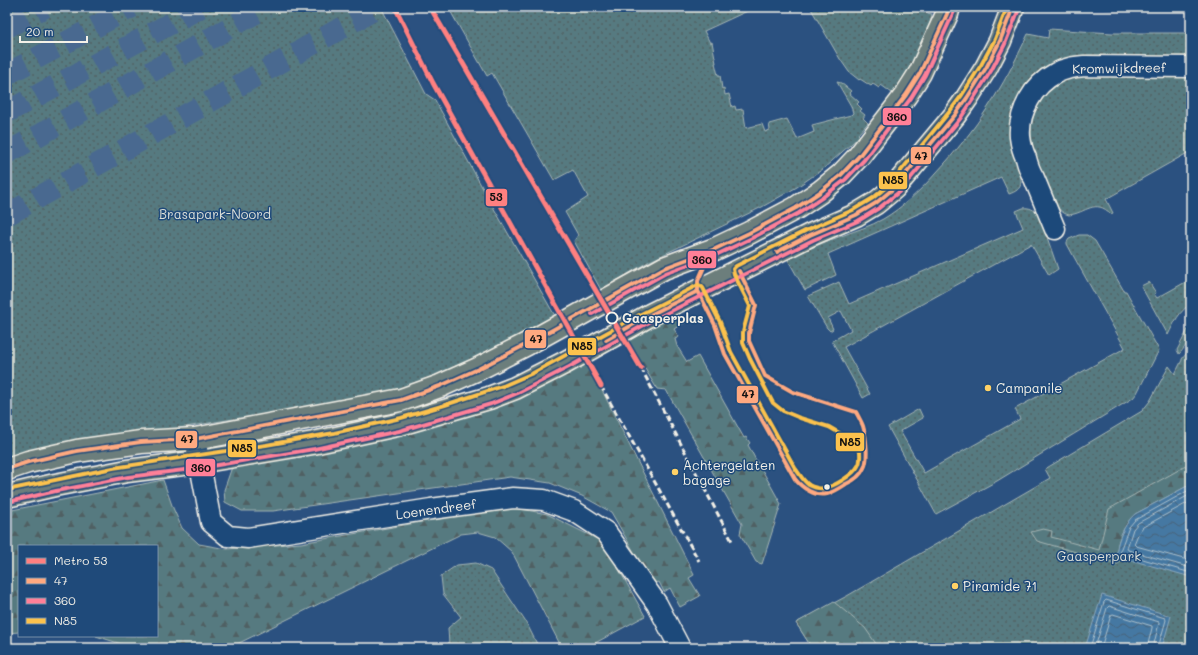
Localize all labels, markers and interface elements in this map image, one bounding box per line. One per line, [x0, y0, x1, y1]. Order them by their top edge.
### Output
scale bar [20, 18, 87, 44]
text: 20 m [26, 23, 54, 39]
street label: Kromwijkdreef [1072, 58, 1167, 77]
line badge: 360 [882, 107, 912, 126]
text: 360 [887, 109, 907, 124]
line badge: 47 [910, 146, 932, 165]
text: 47 [914, 148, 928, 163]
line badge: N85 [878, 171, 908, 190]
text: N85 [882, 172, 904, 187]
line badge: 53 [485, 188, 508, 207]
text: 53 [489, 189, 503, 204]
park label: Brasapark-Noord [159, 205, 271, 222]
line badge: 360 [687, 250, 717, 269]
text: 360 [692, 252, 712, 267]
place label: Gaasperplas [622, 309, 703, 326]
marker: Gaasperplas [605, 311, 619, 325]
line badge: 47 [524, 329, 547, 349]
text: 47 [529, 331, 543, 346]
line badge: N85 [567, 337, 597, 356]
text: N85 [571, 338, 593, 353]
place label: Campanile [996, 379, 1062, 396]
marker: Campanile [983, 383, 993, 393]
line badge: 47 [736, 385, 759, 404]
text: 47 [741, 386, 755, 401]
line badge: 47 [175, 430, 198, 449]
text: 47 [180, 431, 194, 446]
line badge: N85 [835, 432, 865, 452]
text: N85 [839, 434, 861, 449]
line badge: N85 [227, 439, 257, 458]
text: N85 [231, 440, 253, 455]
place label: Achtergelaten bagage [683, 456, 775, 488]
line badge: 360 [185, 458, 216, 477]
text: 360 [191, 460, 211, 475]
marker: Achtergelaten bagage [670, 467, 680, 477]
unlabelled marker [822, 482, 832, 492]
street label: Loenendreef [395, 494, 478, 523]
legend [18, 545, 158, 637]
park label: Gaasperpark [1057, 547, 1141, 564]
text: Metro 53 [54, 552, 107, 568]
text: 47 [54, 572, 68, 588]
place label: Piramide 71 [963, 577, 1037, 594]
marker: Piramide 71 [950, 581, 960, 591]
text: 360 [54, 592, 76, 608]
text: N85 [54, 612, 77, 628]

